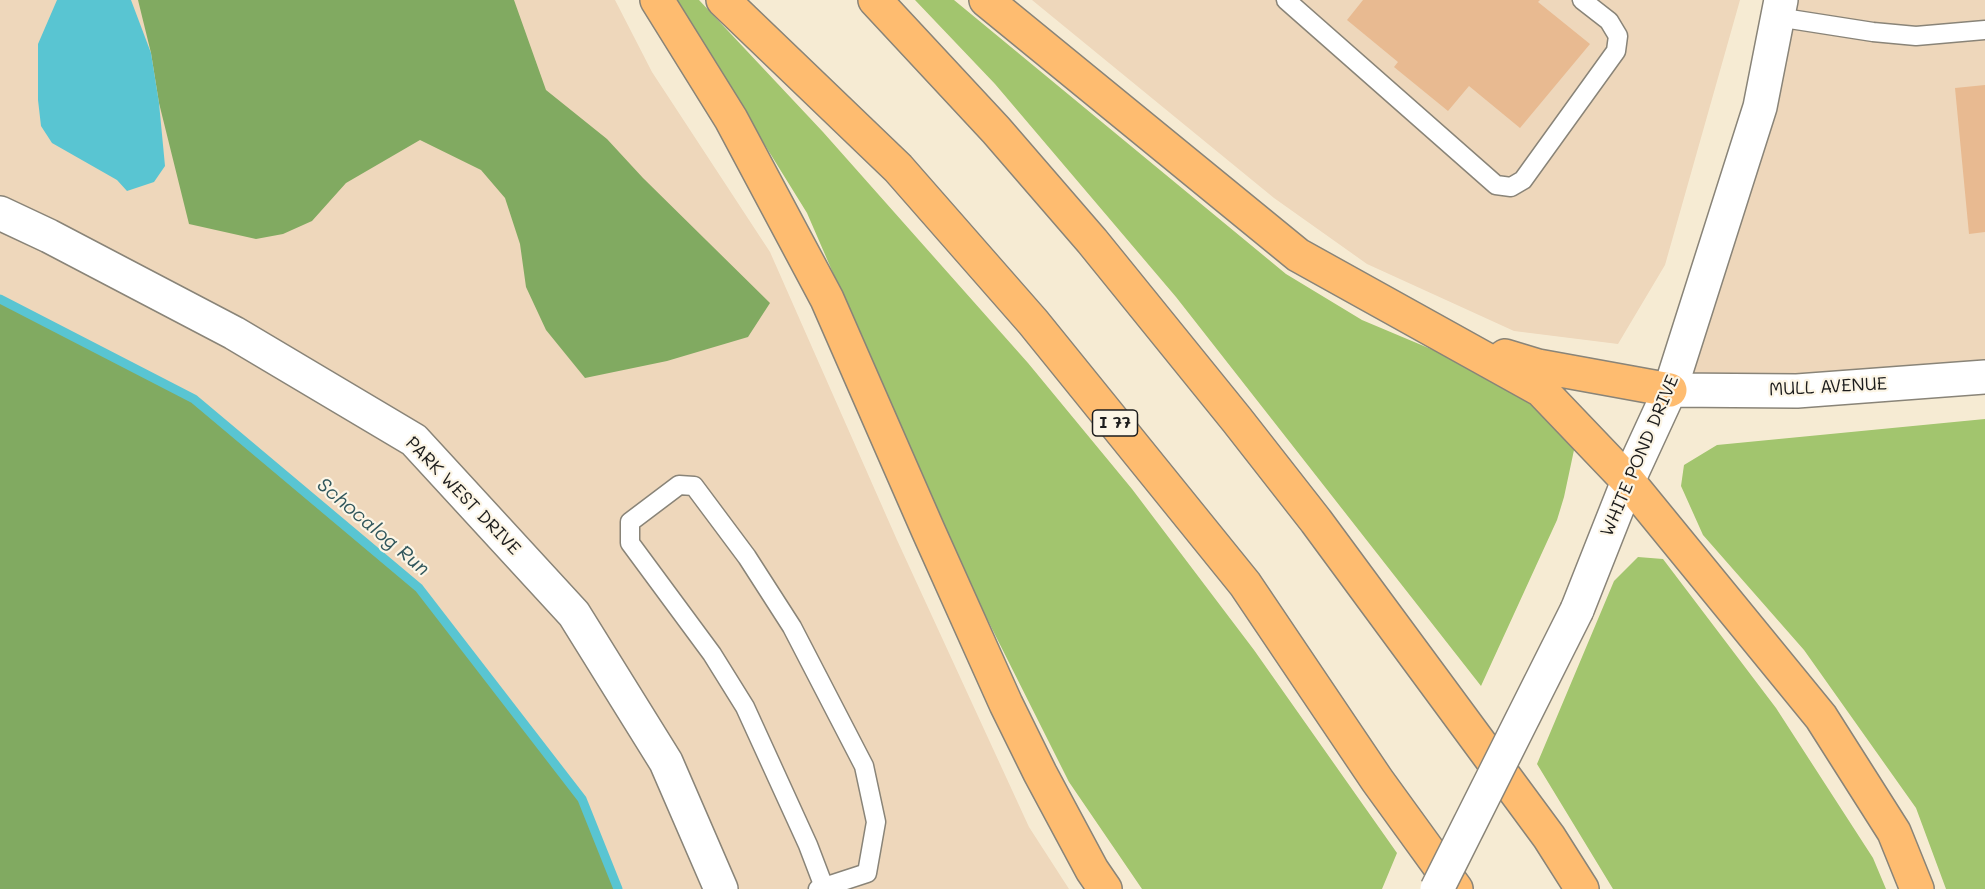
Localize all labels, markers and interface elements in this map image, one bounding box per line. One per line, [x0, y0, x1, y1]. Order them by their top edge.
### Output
street label: WHITE POND DRIVE [1596, 372, 1684, 540]
street label: MULL AVENUE [1768, 373, 1888, 401]
road number: I 77 [1092, 410, 1138, 436]
street label: PARK WEST DRIVE [401, 432, 525, 560]
water label: Schocalog Run [312, 473, 434, 581]

